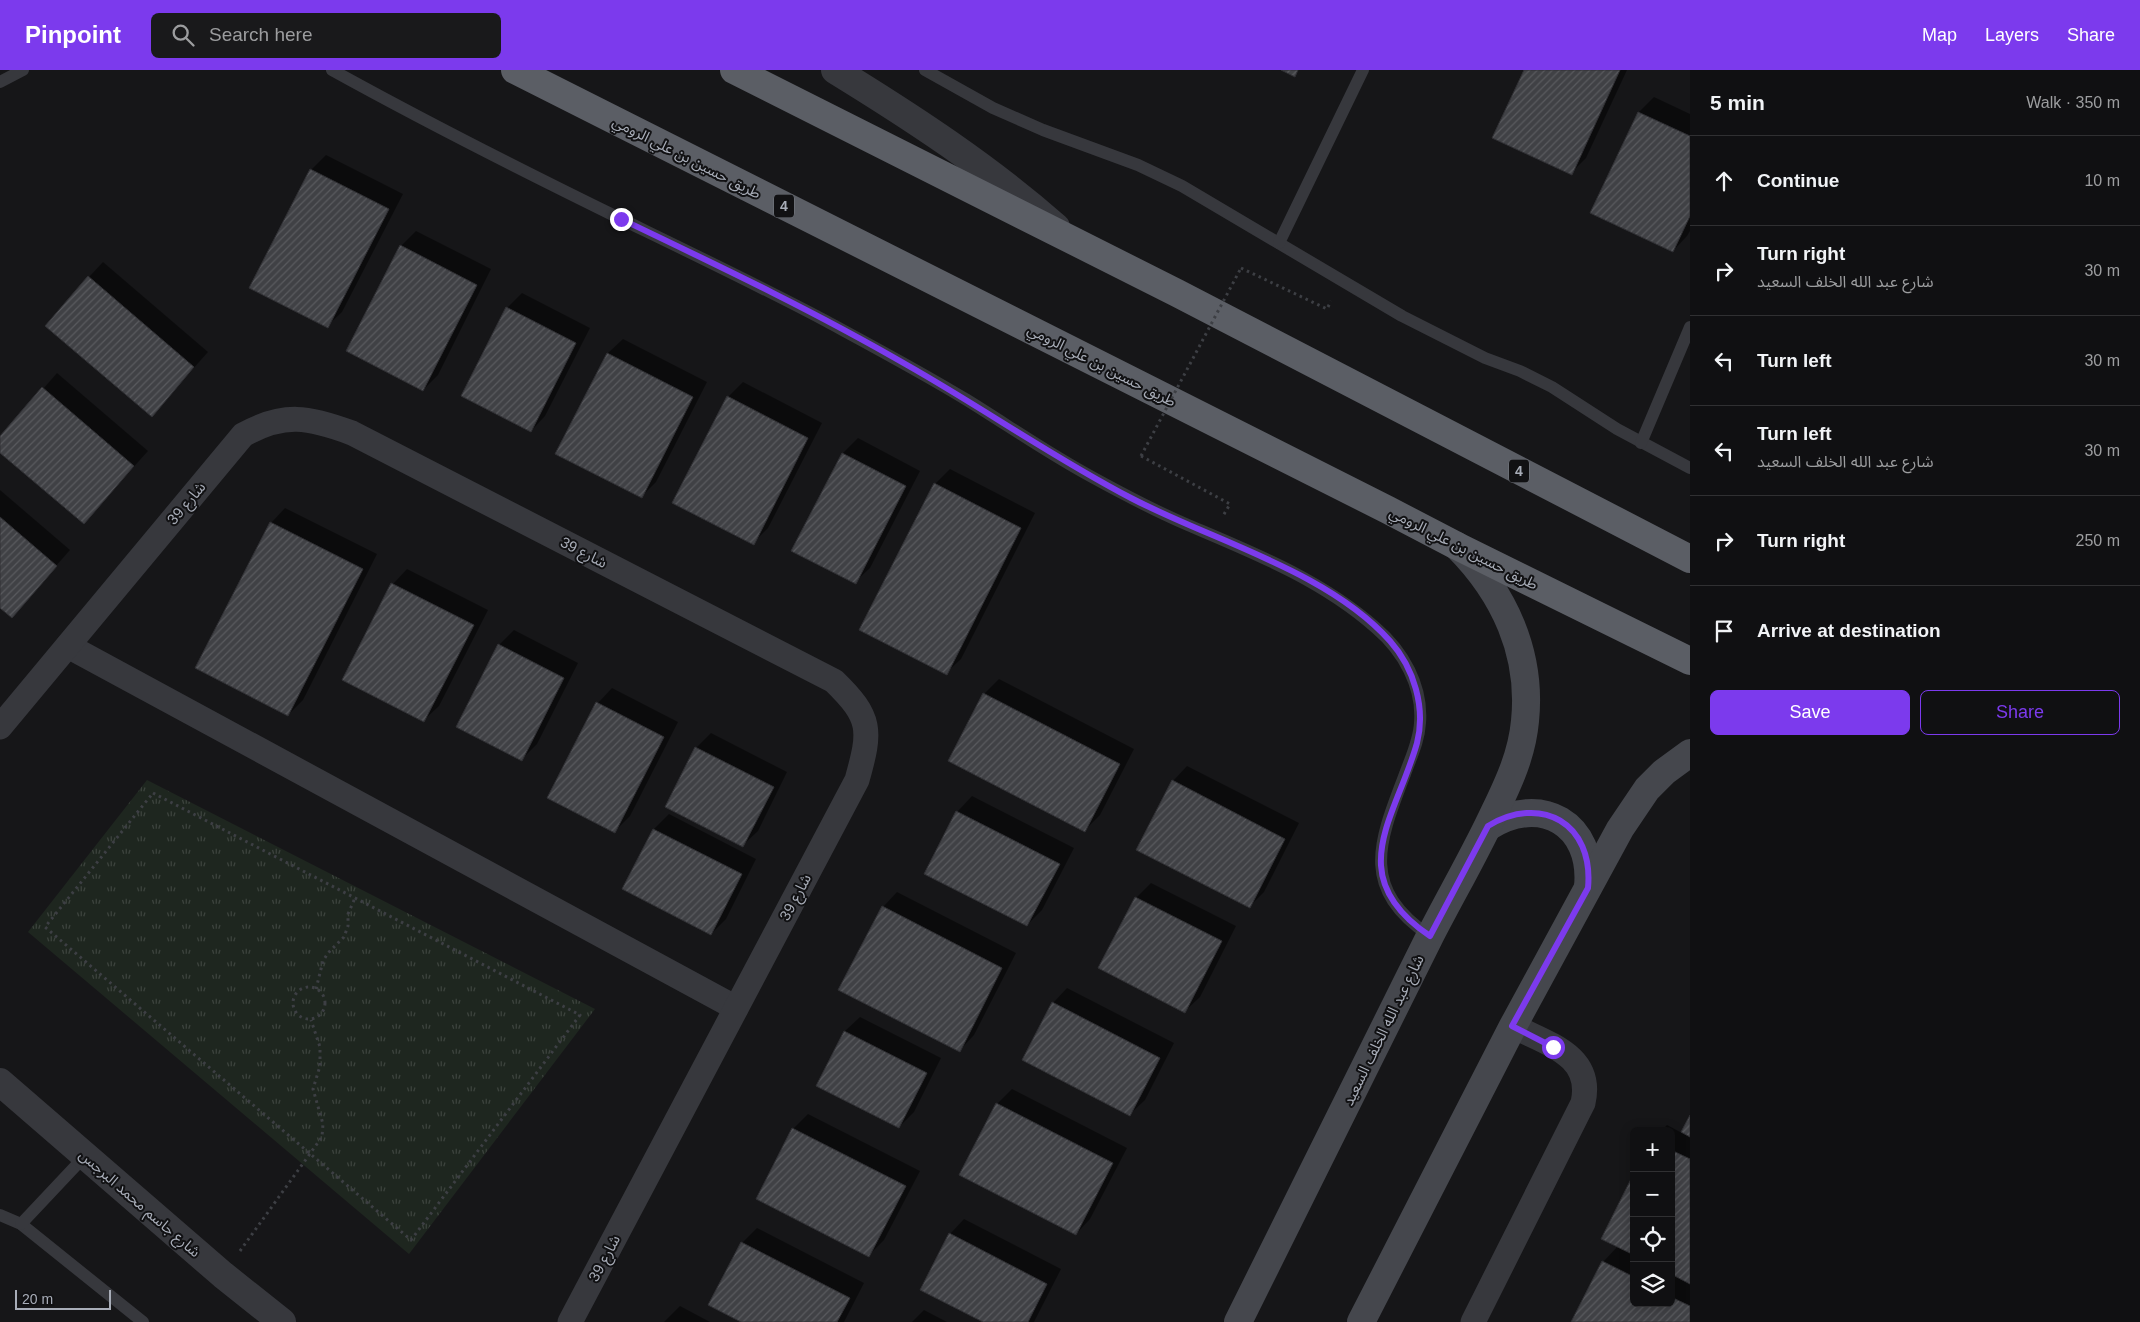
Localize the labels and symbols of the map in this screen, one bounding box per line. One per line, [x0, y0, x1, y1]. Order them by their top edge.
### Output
street label: طريق حسين بن علي الرومي [608, 112, 764, 205]
road number: 4 [774, 194, 794, 218]
route end [610, 208, 633, 231]
street label: طريق حسين بن علي الرومي [1023, 320, 1179, 413]
road number: 4 [1509, 460, 1529, 482]
street label: شارع 39 [163, 478, 212, 530]
street label: طريق حسين بن علي الرومي [1385, 503, 1541, 596]
street label: شارع 39 [556, 533, 610, 575]
street label: شارع 39 [776, 871, 818, 925]
street label: شارع عبد الله الخلف السعيد [1339, 952, 1431, 1110]
route start [1542, 1036, 1565, 1059]
street label: شارع جاسم محمد البرجس [73, 1146, 204, 1263]
street label: شارع 39 [585, 1232, 627, 1286]
scale bar [15, 1287, 111, 1310]

